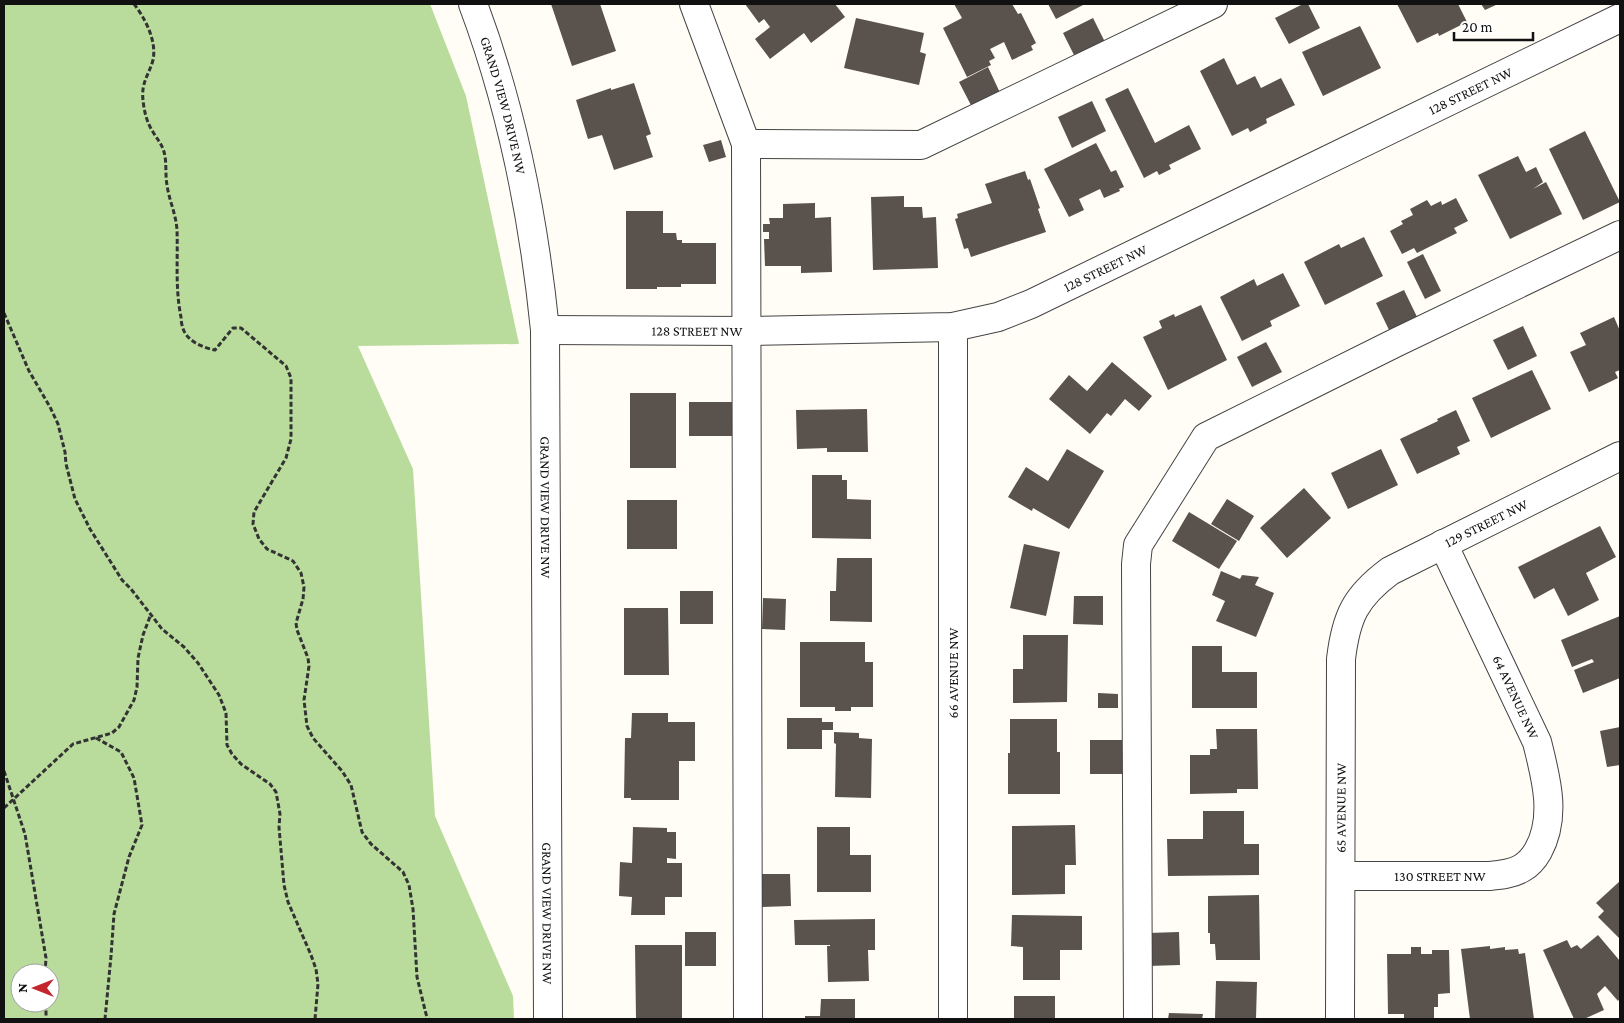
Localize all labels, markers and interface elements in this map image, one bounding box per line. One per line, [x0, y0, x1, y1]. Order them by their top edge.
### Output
scale bar [1454, 10, 1533, 42]
text: 20 m [1462, 19, 1493, 35]
street label: GRAND VIEW DRIVE NW [477, 34, 529, 176]
street label: 128 STREET NW [1426, 64, 1515, 118]
street label: 128 STREET NW [1061, 241, 1150, 295]
street label: 128 STREET NW [651, 323, 743, 339]
street label: GRAND VIEW DRIVE NW [537, 436, 554, 578]
street label: 129 STREET NW [1442, 496, 1530, 550]
street label: 66 AVENUE NW [945, 628, 961, 718]
street label: 64 AVENUE NW [1490, 652, 1542, 742]
street label: 65 AVENUE NW [1332, 763, 1349, 853]
street label: GRAND VIEW DRIVE NW [539, 842, 556, 984]
street label: 130 STREET NW [1394, 868, 1486, 884]
north arrow [10, 963, 60, 1013]
text: N [14, 983, 30, 993]

